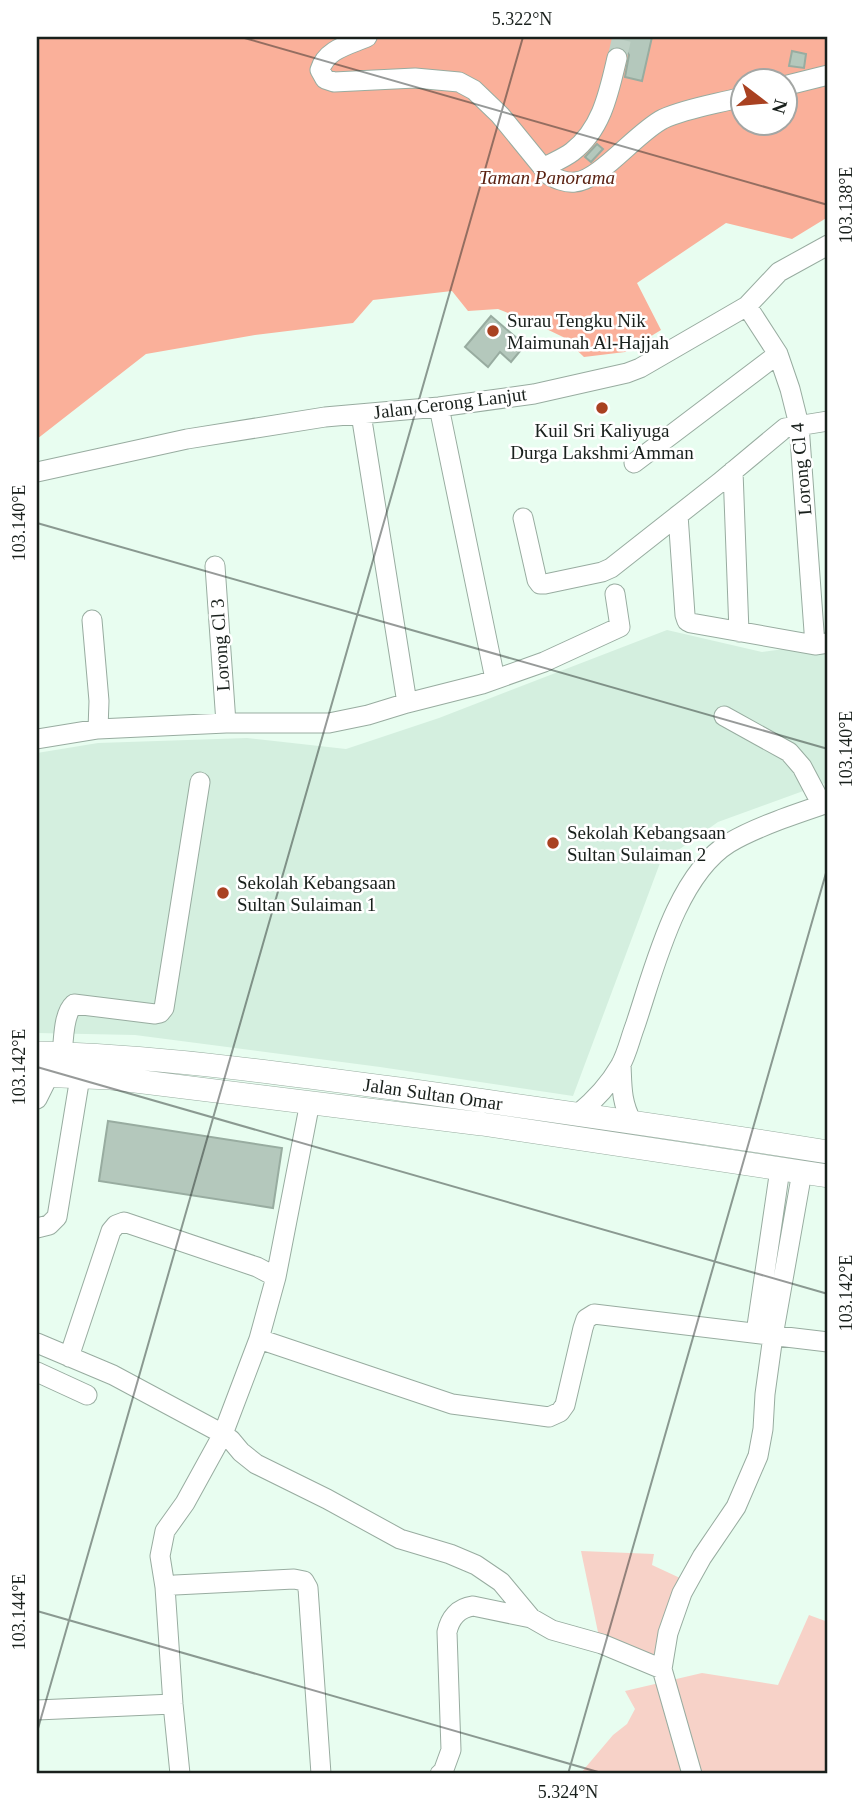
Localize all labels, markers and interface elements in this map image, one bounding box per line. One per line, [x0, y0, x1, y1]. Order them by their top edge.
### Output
text: 5.322°N [492, 9, 552, 29]
north arrow [728, 66, 798, 136]
text: N [768, 97, 792, 116]
park label: Taman Panorama [479, 167, 615, 188]
text: 103.138°E [836, 167, 856, 243]
place label: Surau Tengku Nik Maimunah Al-Hajjah [507, 310, 669, 353]
marker: Surau Tengku Nik Maimunah Al-Hajjah [485, 323, 501, 339]
street label: Jalan Cerong Lanjut [372, 383, 528, 423]
marker: Kuil Sri Kaliyuga Durga Lakshmi Amman [594, 400, 610, 416]
place label: Kuil Sri Kaliyuga Durga Lakshmi Amman [510, 420, 694, 463]
street label: Lorong Cl 4 [786, 421, 816, 516]
text: 103.140°E [9, 485, 29, 561]
street label: Lorong Cl 3 [206, 598, 234, 692]
text: 103.140°E [836, 711, 856, 787]
place label: Sekolah Kebangsaan Sultan Sulaiman 2 [567, 822, 726, 865]
marker: Sekolah Kebangsaan Sultan Sulaiman 2 [545, 835, 561, 851]
place label: Sekolah Kebangsaan Sultan Sulaiman 1 [237, 872, 396, 915]
marker: Sekolah Kebangsaan Sultan Sulaiman 1 [215, 885, 231, 901]
text: 103.142°E [9, 1029, 29, 1105]
street label: Jalan Sultan Omar [362, 1074, 505, 1114]
text: 103.142°E [836, 1255, 856, 1331]
text: 103.144°E [9, 1574, 29, 1650]
text: 5.324°N [538, 1782, 598, 1802]

